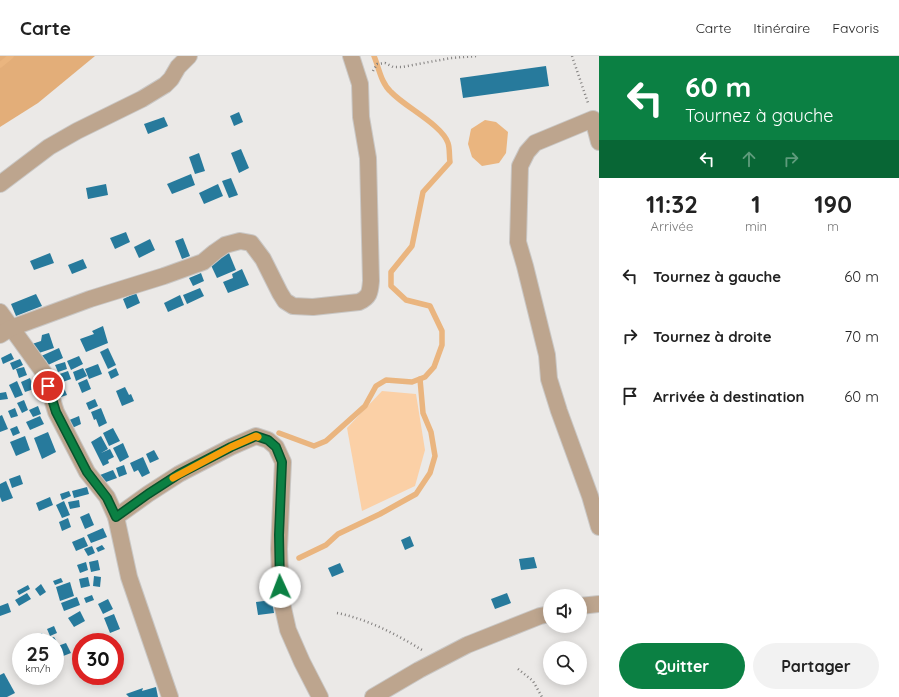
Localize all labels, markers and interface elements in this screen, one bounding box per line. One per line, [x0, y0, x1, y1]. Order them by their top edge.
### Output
text: Carte [20, 16, 71, 40]
text: Carte [696, 19, 731, 37]
text: Itinéraire [753, 19, 810, 37]
text: Favoris [832, 19, 879, 37]
text: 60 m [685, 69, 751, 104]
icon: left [619, 72, 671, 124]
text: Tournez à gauche [685, 104, 834, 127]
icon: left [696, 148, 718, 170]
icon: ahead [738, 148, 760, 170]
icon: right [780, 148, 802, 170]
text: 11:32 [646, 189, 698, 219]
text: 1 [751, 189, 761, 219]
text: 190 [814, 189, 852, 219]
text: Arrivée [651, 218, 693, 234]
text: min [745, 218, 767, 234]
text: m [827, 218, 839, 234]
icon: left [619, 265, 641, 287]
text: Tournez à gauche [653, 267, 781, 286]
text: 60 m [844, 267, 879, 286]
icon: right [619, 325, 641, 347]
text: Tournez à droite [653, 327, 772, 346]
text: 70 m [845, 327, 879, 346]
pin [31, 369, 65, 403]
icon: arrive [37, 375, 59, 397]
icon: arrive [619, 385, 641, 407]
text: Arrivée à destination [653, 387, 805, 406]
text: 60 m [844, 387, 879, 406]
position arrow [259, 566, 301, 608]
map controls [543, 589, 587, 685]
button: sound [543, 589, 587, 633]
speed limit sign: 30 [72, 633, 124, 685]
text: 25 [27, 641, 49, 666]
button: search [543, 641, 587, 685]
button: Quitter [619, 643, 745, 689]
button: Partager [753, 643, 879, 689]
text: km/h [25, 662, 51, 675]

